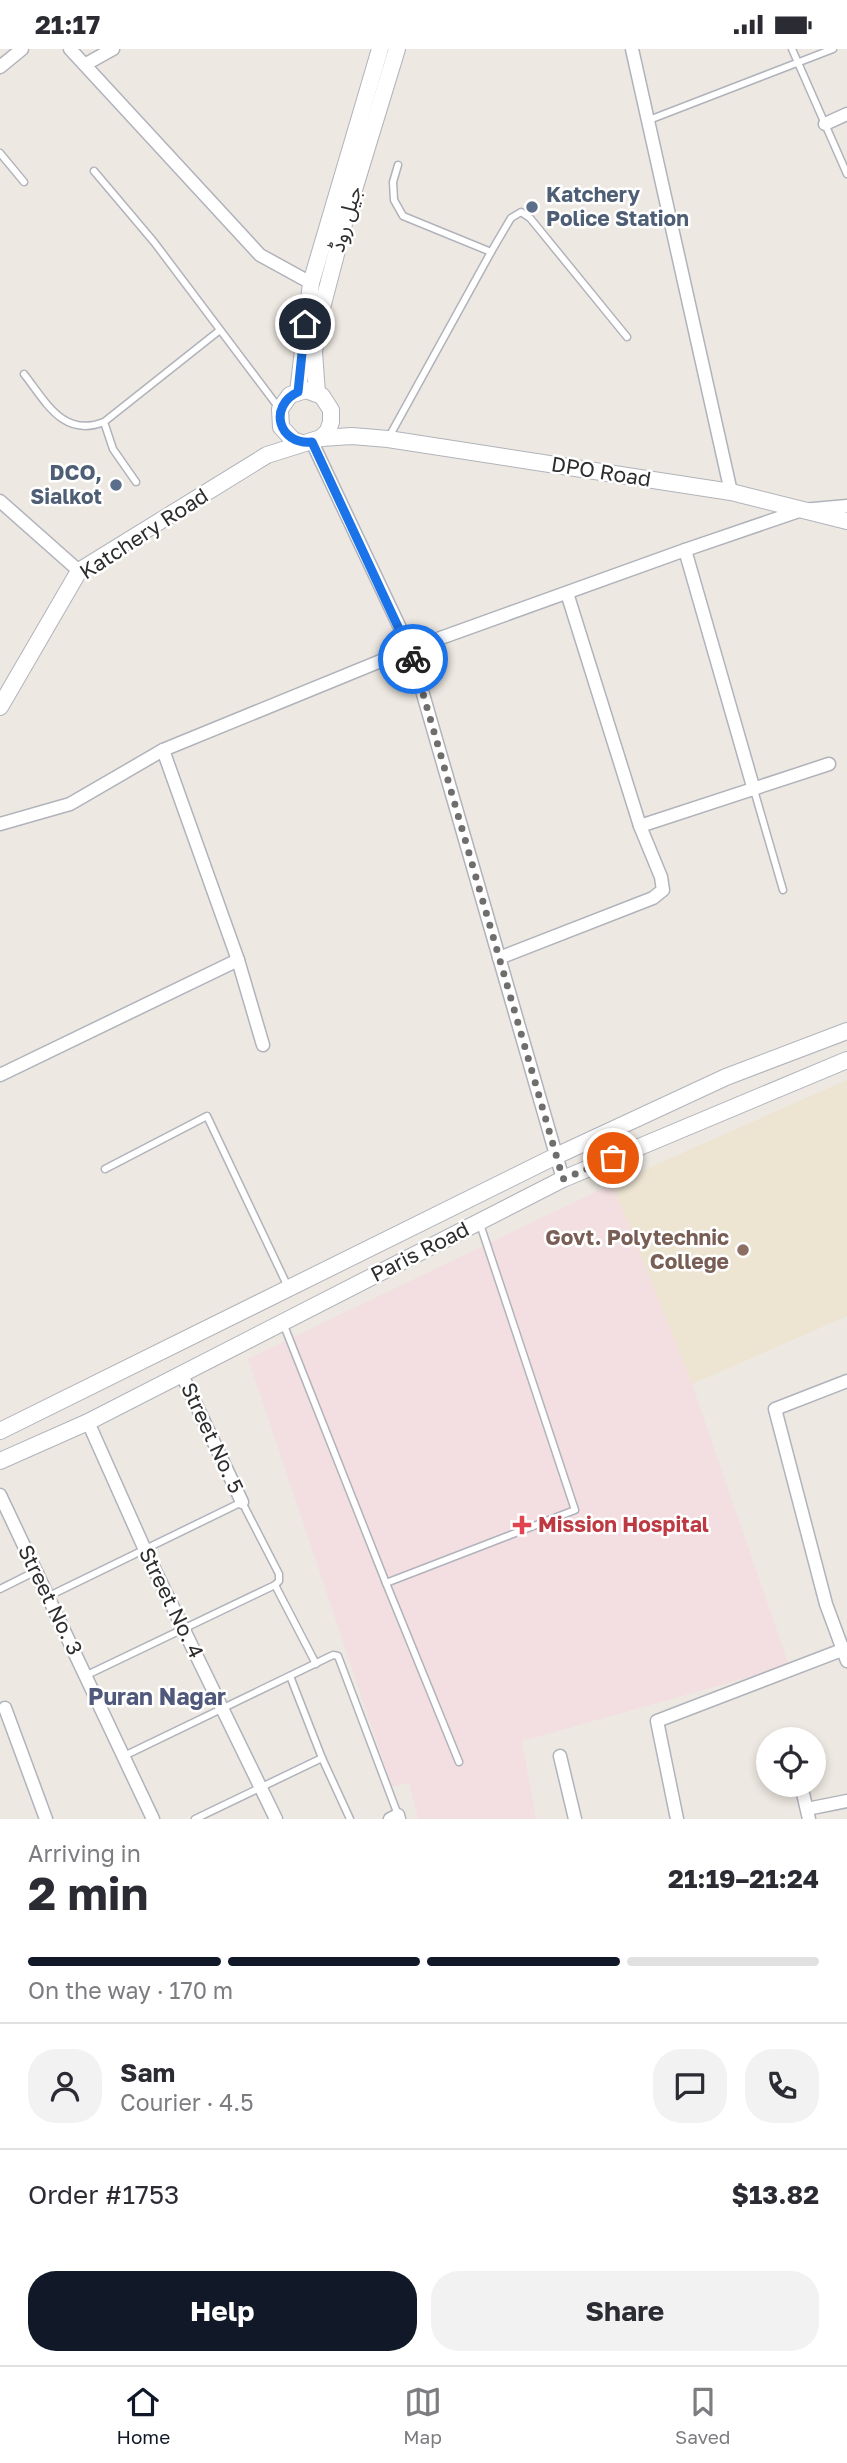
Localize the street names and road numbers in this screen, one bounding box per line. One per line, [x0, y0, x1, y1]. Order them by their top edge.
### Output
street label: جیل روڈ [323, 183, 367, 255]
street label: DPO Road [549, 450, 653, 492]
street label: Katchery Road [74, 482, 213, 584]
street label: Paris Road [366, 1215, 473, 1287]
street label: Street No. 5 [176, 1378, 250, 1497]
street label: Street No. 3 [13, 1540, 89, 1659]
street label: Street No. 4 [134, 1543, 210, 1662]

